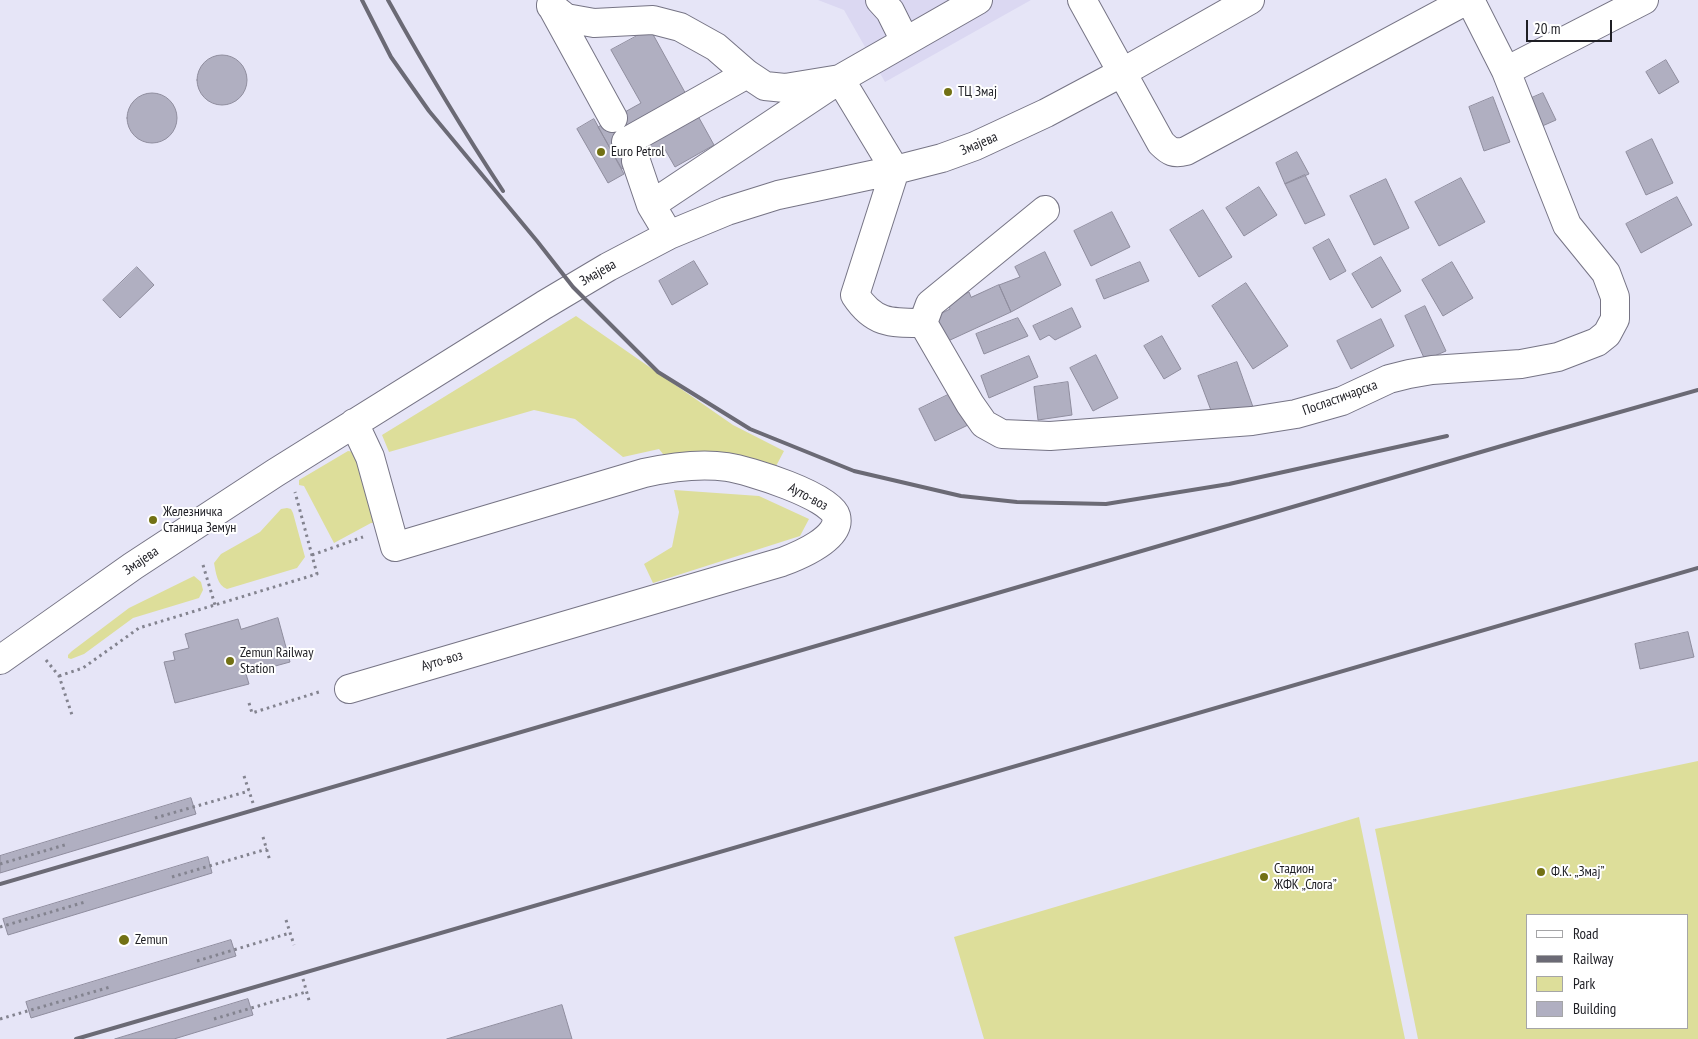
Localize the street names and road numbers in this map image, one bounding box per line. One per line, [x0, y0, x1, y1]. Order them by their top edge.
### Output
street label: Змајева [958, 129, 1000, 159]
street label: Змајева [577, 256, 619, 290]
street label: Посластичарска [1300, 377, 1380, 419]
street label: Ауто-воз [785, 480, 831, 514]
street label: Змајева [120, 543, 162, 579]
street label: Ауто-воз [419, 647, 465, 675]

